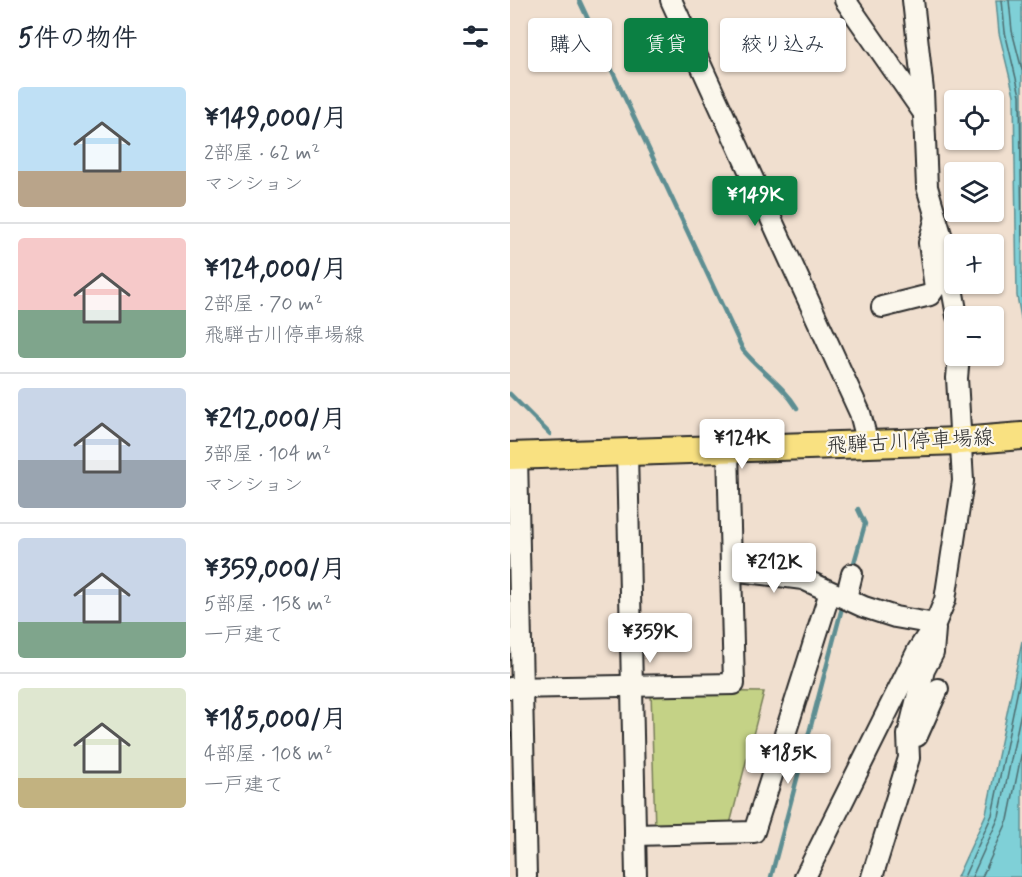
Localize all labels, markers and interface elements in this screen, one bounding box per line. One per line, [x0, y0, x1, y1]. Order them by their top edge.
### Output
chip: 購入 [528, 18, 612, 72]
chip: 賃貸 [624, 18, 708, 72]
chip: 絞り込み [720, 18, 846, 72]
icon: filters [459, 20, 492, 53]
text: 5件の物件 [18, 22, 138, 56]
map controls [944, 90, 1004, 366]
button: locate [944, 90, 1004, 150]
text: ¥149,000/月 [204, 102, 348, 136]
icon: home [66, 111, 138, 183]
text: 2部屋 · 62 m² [204, 140, 320, 167]
button: layers [944, 162, 1004, 222]
text: マンション [204, 171, 303, 198]
pin: ¥149K [713, 176, 797, 227]
text: ¥149K [726, 182, 784, 209]
button: + [944, 234, 1004, 294]
text: ¥124,000/月 [204, 253, 348, 287]
icon: home [66, 262, 138, 334]
text: 2部屋 · 70 m² [204, 291, 323, 318]
button: − [944, 306, 1004, 366]
text: 飛騨古川停車場線 [204, 322, 364, 349]
text: ¥212,000/月 [204, 403, 346, 437]
icon: home [66, 412, 138, 484]
pin: ¥124K [700, 419, 784, 470]
street label: 飛騨古川停車場線 [825, 424, 995, 460]
text: ¥124K [714, 425, 770, 452]
text: 3部屋 · 104 m² [204, 441, 331, 468]
text: マンション [204, 472, 303, 499]
pin: ¥212K [732, 543, 816, 594]
text: ¥212K [746, 549, 802, 576]
text: ¥359,000/月 [204, 553, 346, 587]
icon: home [66, 562, 138, 634]
text: 5部屋 · 158 m² [204, 591, 332, 618]
pin: ¥359K [608, 613, 692, 664]
text: ¥359K [622, 619, 678, 646]
text: 一戸建て [204, 622, 284, 649]
text: ¥185,000/月 [204, 703, 347, 737]
icon: home [66, 712, 138, 784]
pin: ¥185K [746, 734, 830, 785]
text: ¥185K [760, 740, 816, 767]
text: 4部屋 · 108 m² [204, 741, 332, 768]
text: 一戸建て [204, 772, 284, 799]

